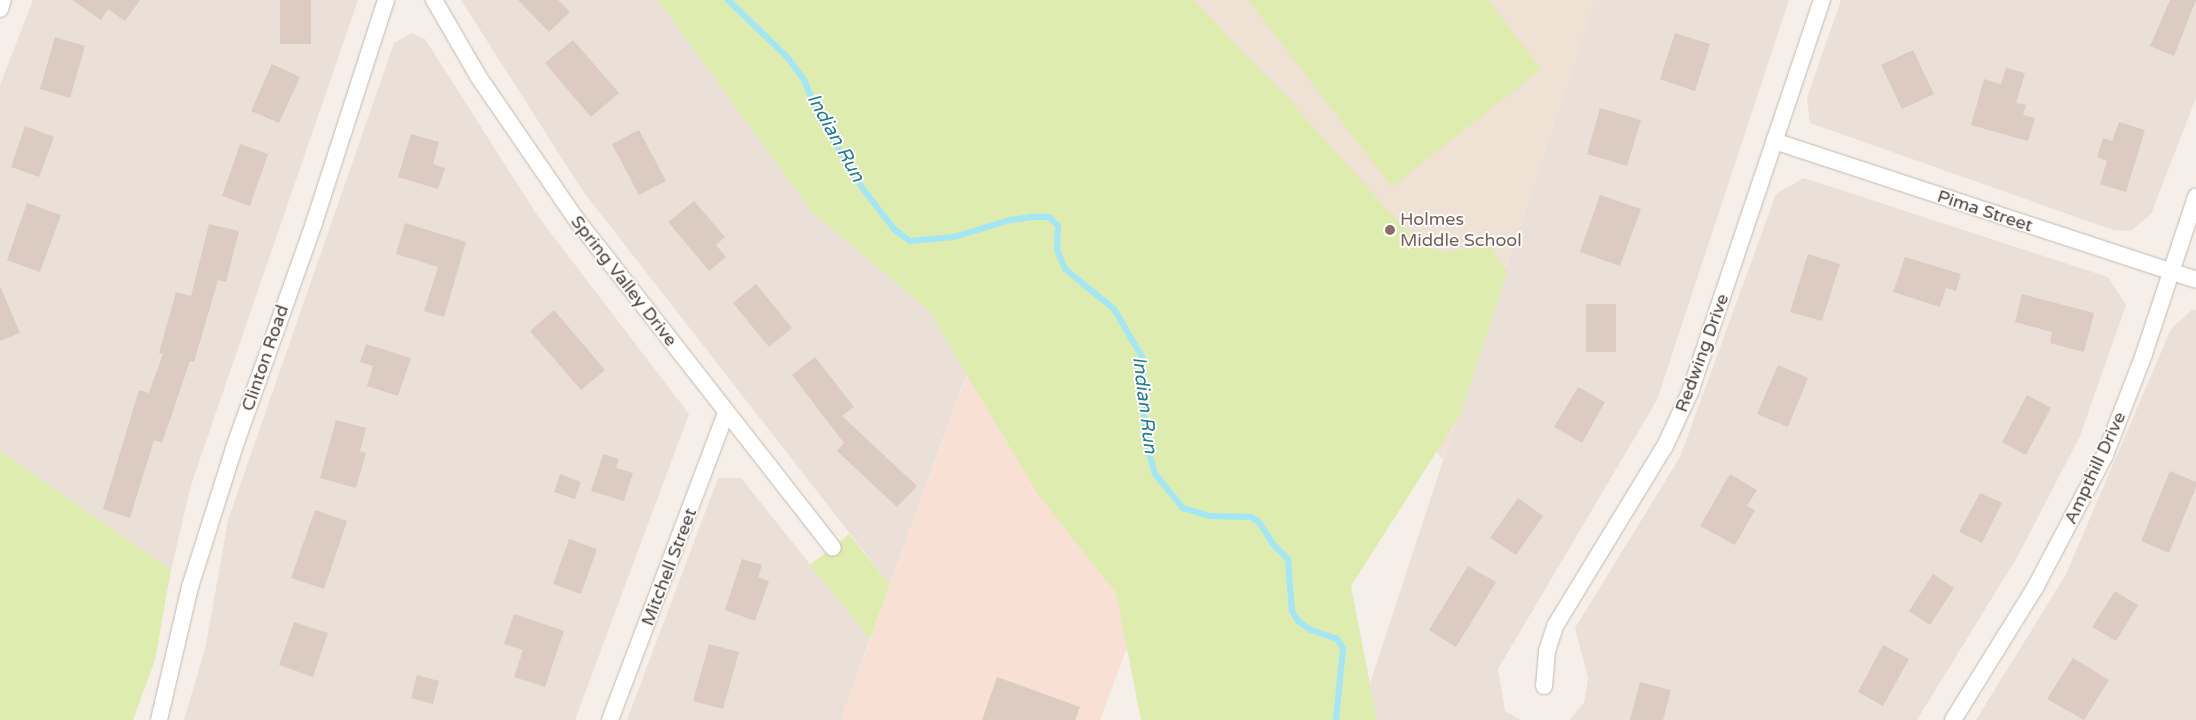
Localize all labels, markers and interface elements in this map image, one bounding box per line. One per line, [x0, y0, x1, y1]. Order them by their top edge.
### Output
water label: Indian Run [801, 90, 869, 186]
street label: Pima Street [1934, 185, 2036, 237]
place label: Holmes Middle School [1400, 209, 1522, 252]
street label: Spring Valley Drive [566, 211, 682, 351]
marker: Holmes Middle School [1384, 224, 1396, 236]
street label: Redwing Drive [1671, 291, 1733, 415]
street label: Clinton Road [237, 302, 293, 414]
water label: Indian Run [1127, 355, 1161, 455]
street label: Ampthill Drive [2060, 408, 2130, 528]
street label: Mitchell Street [637, 505, 701, 629]

